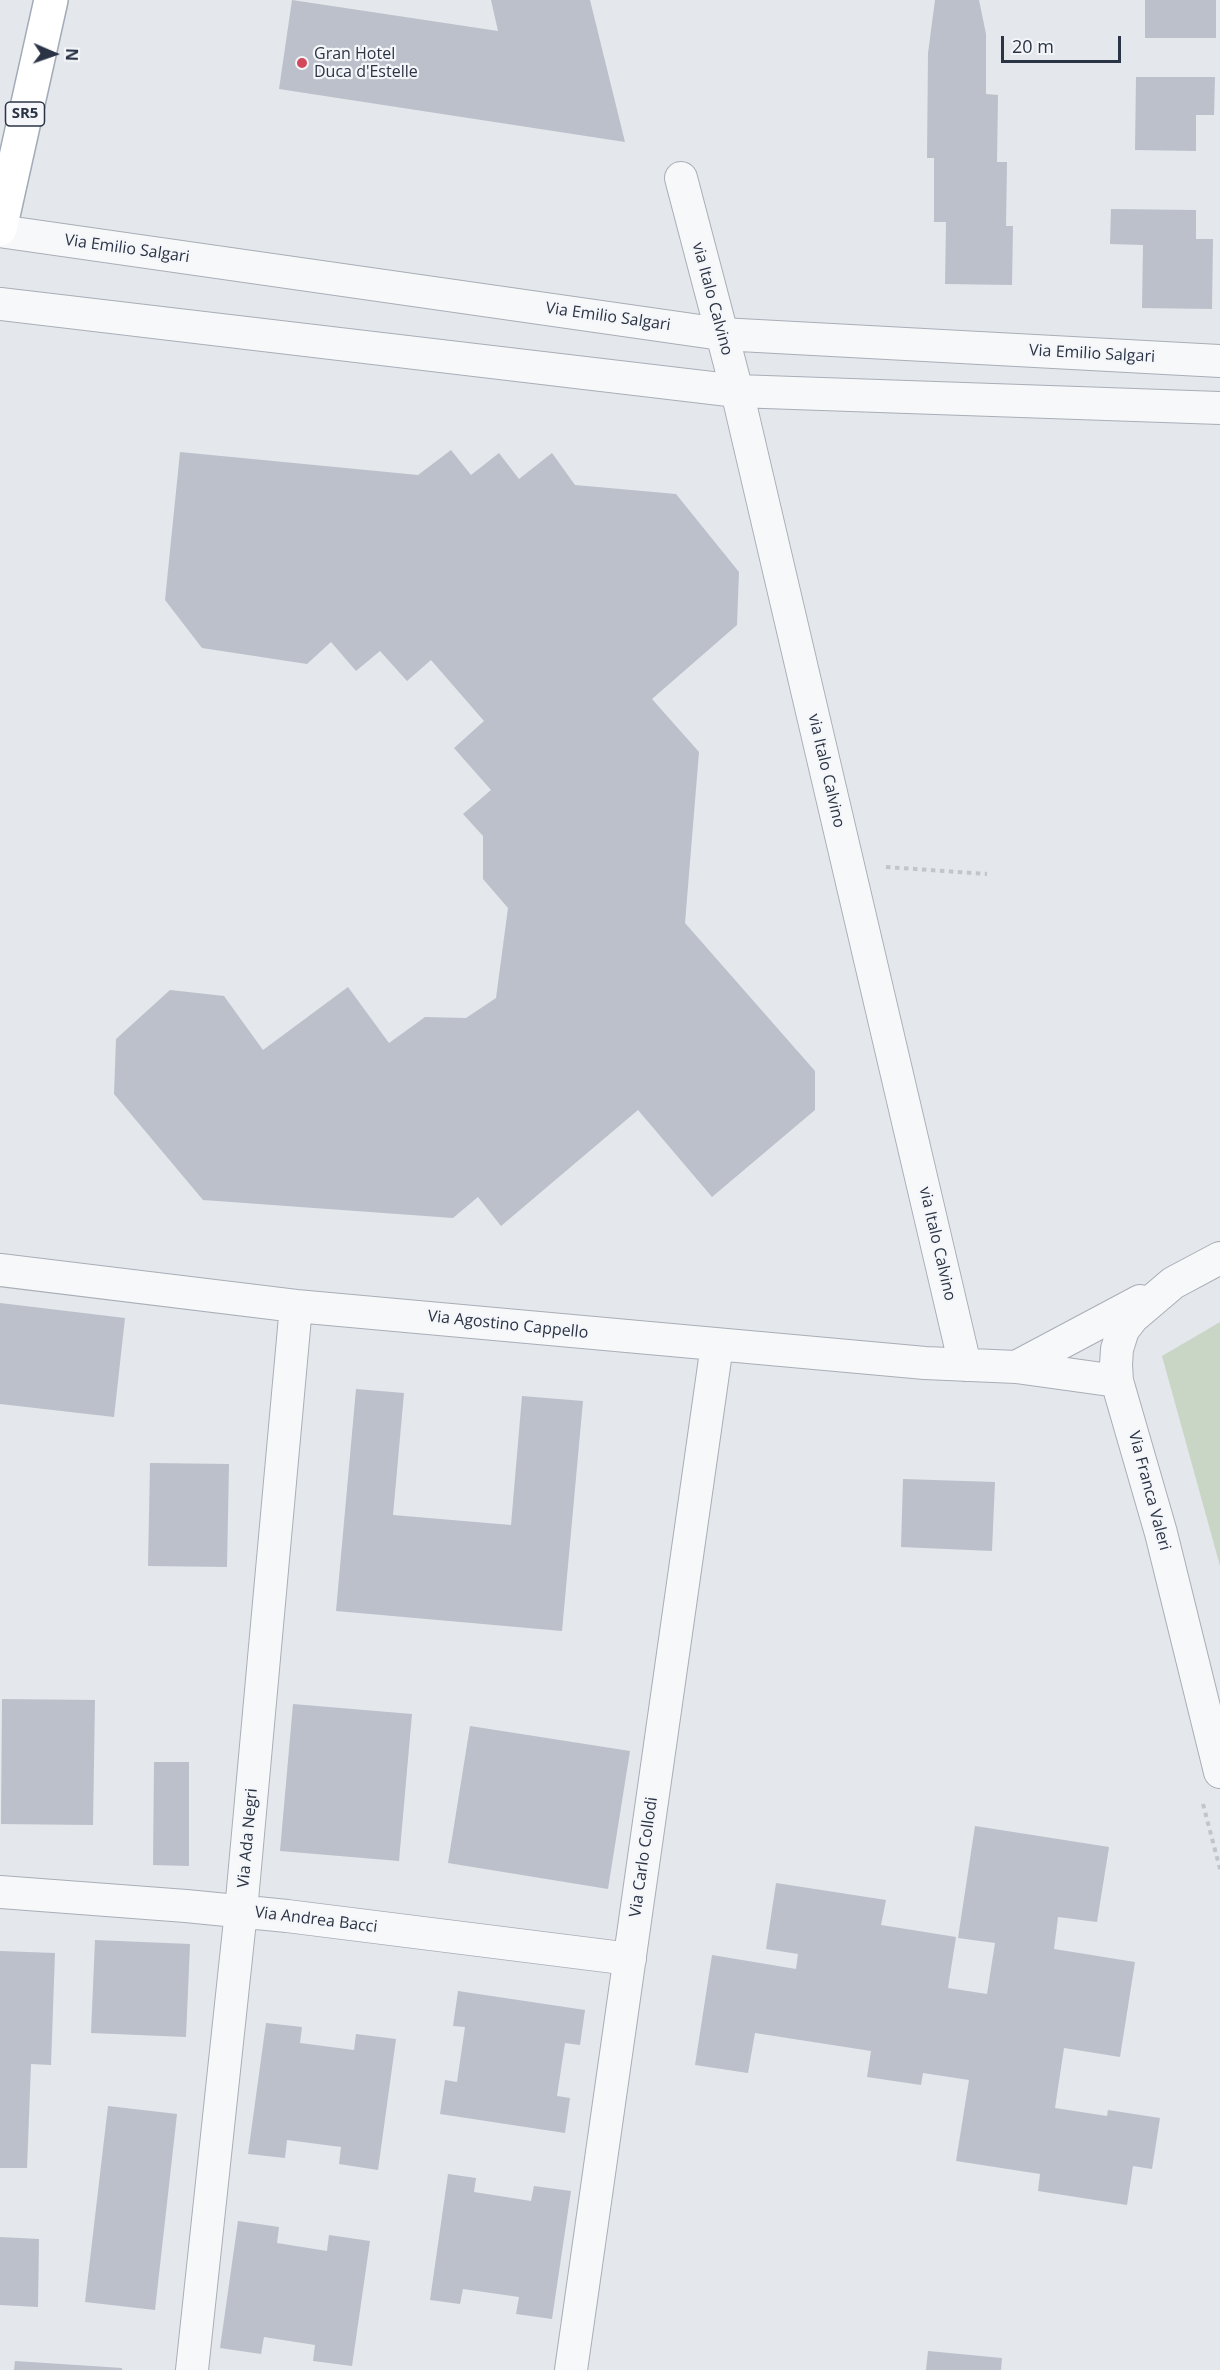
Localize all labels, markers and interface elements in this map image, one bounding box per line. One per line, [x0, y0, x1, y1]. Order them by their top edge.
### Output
north arrow [24, 24, 84, 84]
scale bar [1004, 24, 1124, 62]
text: 20 m [1012, 34, 1054, 58]
place label: Gran Hotel Duca d'Estelle [314, 44, 418, 82]
text: N [61, 48, 83, 62]
marker: Gran Hotel Duca d'Estelle [295, 56, 309, 70]
road number: SR5 [6, 102, 44, 126]
street label: Via Emilio Salgari [63, 231, 191, 267]
street label: via Italo Calvino [688, 240, 736, 358]
street label: Via Emilio Salgari [544, 299, 672, 335]
street label: Via Emilio Salgari [1029, 341, 1155, 367]
street label: via Italo Calvino [804, 712, 848, 830]
street label: via Italo Calvino [915, 1185, 959, 1303]
street label: Via Agostino Cappello [427, 1307, 589, 1343]
street label: Via Franca Valeri [1124, 1429, 1174, 1553]
street label: Via Ada Negri [234, 1787, 262, 1889]
street label: Via Carlo Collodi [626, 1796, 662, 1918]
street label: Via Andrea Bacci [254, 1903, 378, 1937]

